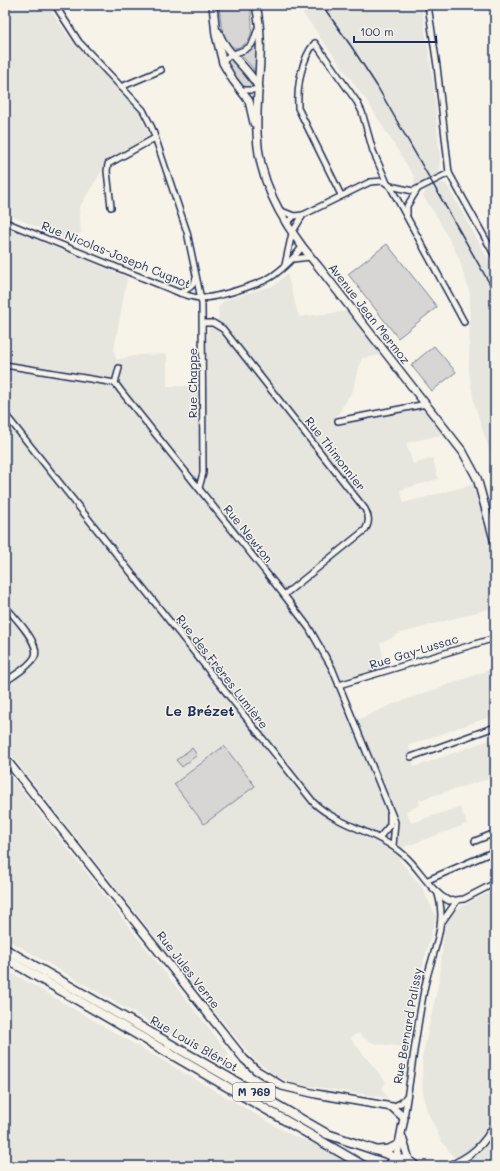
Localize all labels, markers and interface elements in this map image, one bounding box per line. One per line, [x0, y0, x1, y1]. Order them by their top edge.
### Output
scale bar [354, 18, 436, 44]
text: 100 m [360, 23, 394, 39]
street label: Rue Nicolas-Joseph Cugnot [39, 217, 193, 291]
street label: Avenue Jean Mermoz [325, 260, 414, 367]
street label: Rue Chappe [184, 348, 200, 418]
street label: Rue Thimonnier [302, 413, 370, 494]
street label: Rue Newton [220, 501, 277, 566]
street label: Rue des Frères Lumière [173, 611, 272, 732]
street label: Rue Gay-Lussac [367, 630, 460, 672]
district label: Le Brézet [165, 701, 235, 720]
street label: Rue Jules Verne [154, 927, 224, 1011]
street label: Rue Bernard Palissy [389, 967, 425, 1085]
street label: Rue Louis Blériot [148, 1011, 241, 1075]
road number: M 769 [233, 1083, 275, 1101]

